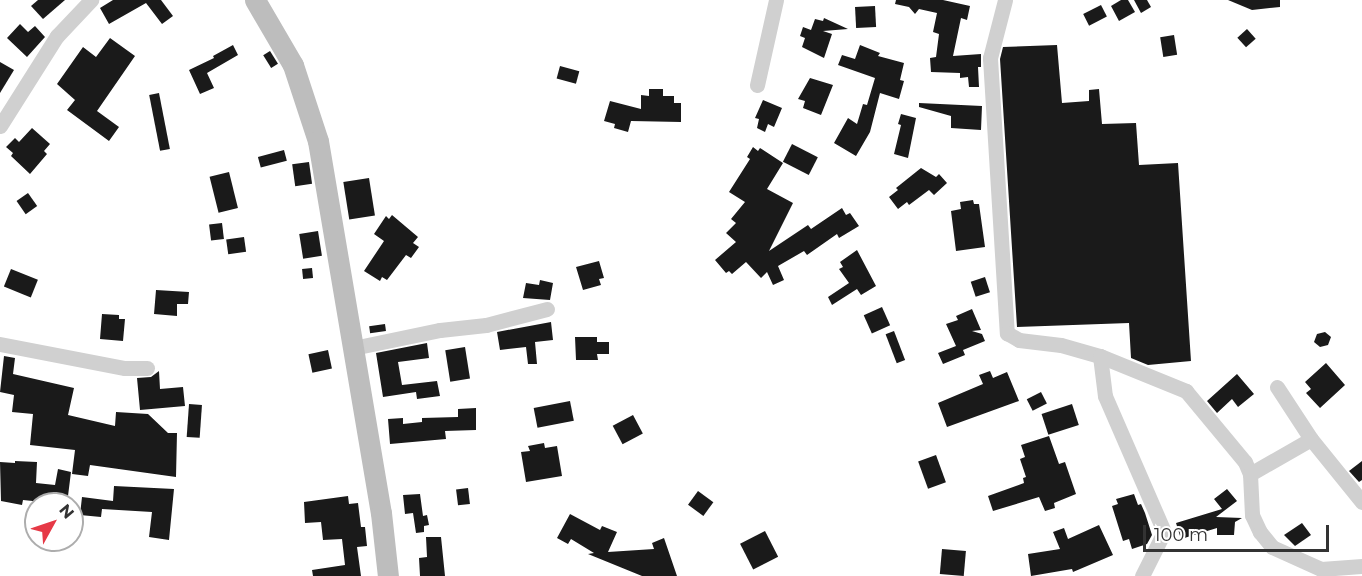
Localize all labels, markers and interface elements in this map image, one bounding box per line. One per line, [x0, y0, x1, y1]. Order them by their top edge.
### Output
north arrow [24, 492, 84, 552]
text: N [55, 500, 78, 522]
scale bar [1146, 513, 1332, 551]
text: 100 m [1154, 524, 1208, 546]

